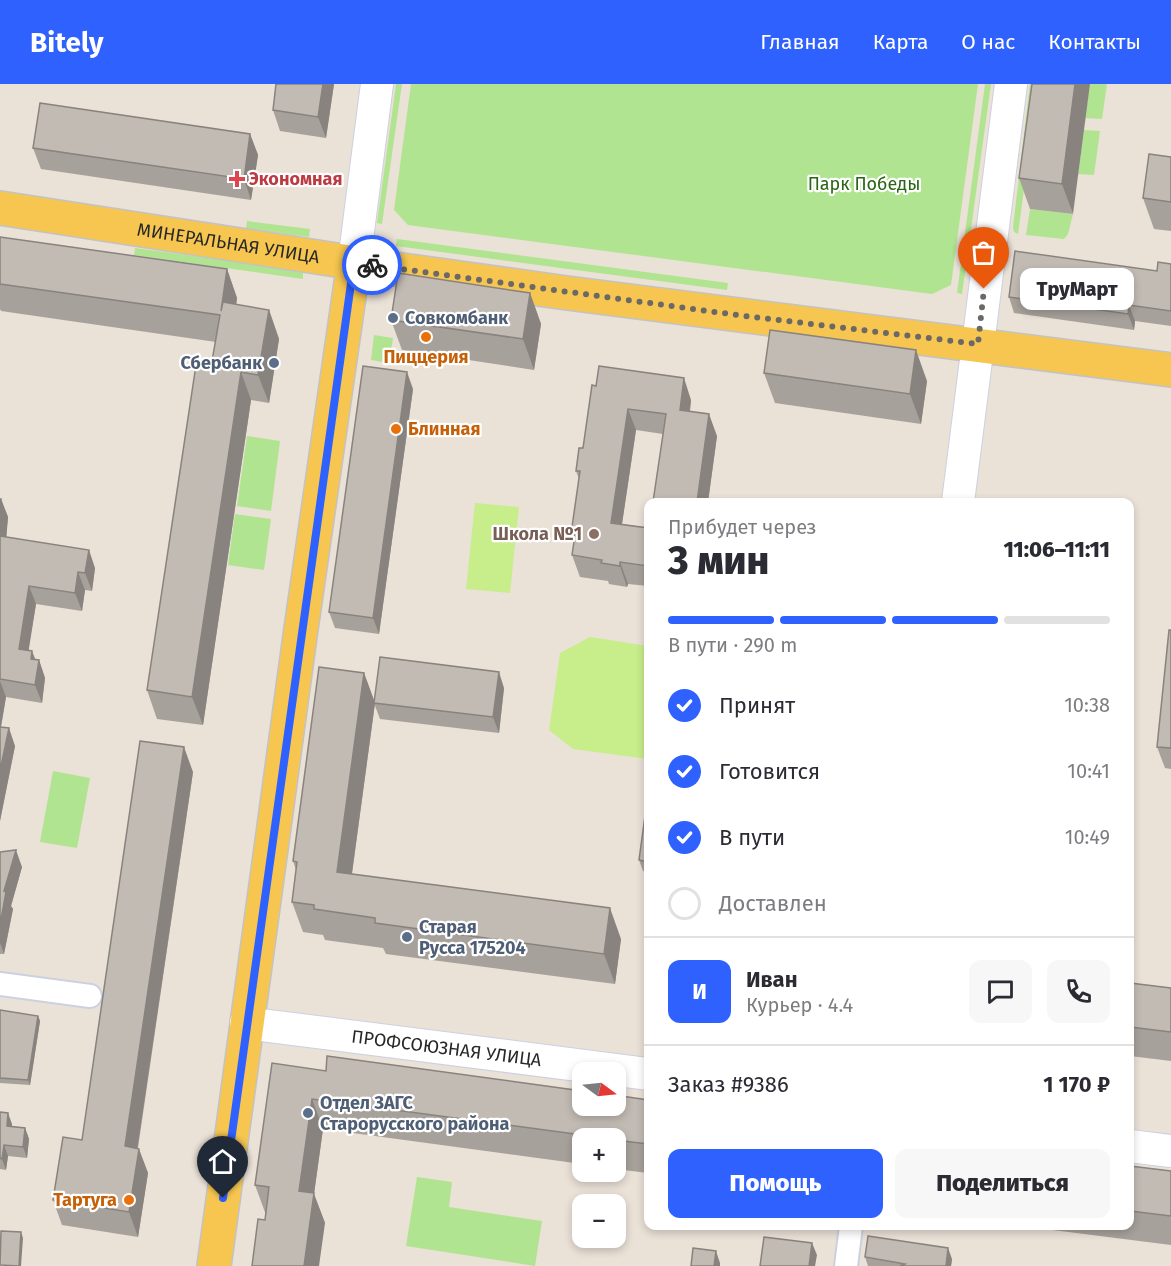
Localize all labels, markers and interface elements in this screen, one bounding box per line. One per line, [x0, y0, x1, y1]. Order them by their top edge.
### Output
text: Bitely [30, 26, 103, 59]
text: Главная [760, 29, 840, 55]
text: Карта [873, 29, 928, 55]
text: О нас [961, 29, 1015, 55]
text: Контакты [1048, 29, 1141, 55]
place label: Экономная [249, 168, 342, 190]
marker: Экономная [230, 172, 244, 186]
park label: Парк Победы [808, 173, 920, 195]
street label: МИНЕРАЛЬНАЯ УЛИЦА [136, 218, 322, 268]
pin [958, 227, 1009, 289]
courier [342, 235, 402, 295]
icon: bag [967, 236, 1000, 269]
icon: bike [356, 249, 389, 282]
callout: ТруМарт [1020, 268, 1134, 310]
text: ТруМарт [1036, 277, 1118, 301]
place label: Совкомбанк [405, 307, 508, 329]
marker: Совкомбанк [386, 311, 400, 325]
marker: Пиццерия [419, 330, 433, 344]
place label: Пиццерия [383, 346, 469, 368]
place label: Сбербанк [181, 352, 262, 374]
marker: Сбербанк [267, 356, 281, 370]
place label: Блинная [408, 418, 480, 440]
marker: Блинная [389, 422, 403, 436]
text: Прибудет через [668, 515, 817, 539]
place label: Школа №1 [493, 523, 582, 545]
marker: Школа №1 [587, 527, 601, 541]
text: 11:06–11:11 [1003, 536, 1110, 563]
text: 3 мин [668, 538, 769, 584]
text: В пути · 290 m [668, 633, 797, 657]
icon: check [668, 689, 701, 722]
text: Принят [719, 692, 795, 719]
text: 10:38 [1064, 693, 1110, 717]
icon: check [668, 755, 701, 788]
text: Готовится [719, 758, 820, 785]
text: 10:41 [1067, 759, 1110, 783]
icon: check [668, 821, 701, 854]
text: В пути [719, 824, 785, 851]
text: 10:49 [1065, 825, 1110, 849]
text: Доставлен [719, 890, 827, 917]
place label: Старая Русса 175204 [419, 916, 526, 959]
marker: Старая Русса 175204 [400, 930, 414, 944]
button: chat [969, 960, 1032, 1023]
button: phone [1047, 960, 1110, 1023]
text: Иван [746, 966, 798, 993]
text: И [692, 978, 707, 1005]
text: Курьер · 4.4 [746, 993, 853, 1017]
street label: ПРОФСОЮЗНАЯ УЛИЦА [350, 1025, 543, 1071]
north arrow [572, 1062, 626, 1116]
map controls [572, 1062, 626, 1248]
text: Заказ #9386 [668, 1071, 789, 1098]
text: 1 170 ₽ [1043, 1071, 1110, 1098]
place label: Отдел ЗАГС Старорусского района [320, 1092, 510, 1135]
marker: Отдел ЗАГС Старорусского района [301, 1106, 315, 1120]
button: + [572, 1128, 626, 1182]
pin [197, 1136, 248, 1198]
icon: home [206, 1145, 239, 1178]
button: Помощь [668, 1149, 883, 1218]
button: Поделиться [895, 1149, 1110, 1218]
place label: Тартуга [53, 1189, 117, 1211]
marker: Тартуга [122, 1193, 136, 1207]
button: − [572, 1194, 626, 1248]

